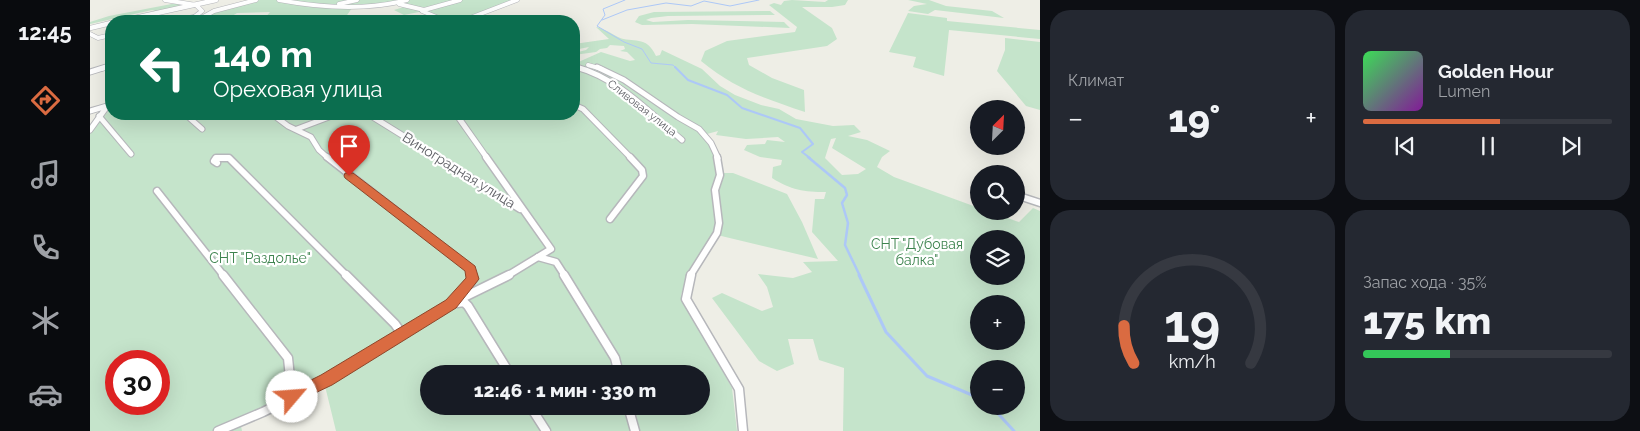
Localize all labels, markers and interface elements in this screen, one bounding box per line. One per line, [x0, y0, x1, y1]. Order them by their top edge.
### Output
text: 12:45 [18, 19, 72, 45]
text: 140 m [213, 34, 313, 75]
icon: left [130, 35, 195, 100]
text: Golden Hour [1438, 60, 1554, 82]
text: Климат [1068, 71, 1124, 90]
text: Ореховая улица [213, 76, 383, 102]
street label: Сливовая улица [605, 77, 679, 139]
text: Lumen [1438, 82, 1490, 101]
icon: directions [28, 83, 63, 118]
text: 19° [1168, 96, 1220, 141]
north arrow [970, 100, 1025, 155]
map controls [970, 100, 1025, 415]
text: − [1068, 102, 1083, 135]
text: + [1305, 102, 1317, 135]
pin [328, 125, 370, 176]
street label: Виноградная улица [400, 129, 518, 211]
icon: arrive [335, 132, 363, 160]
icon: previous [1391, 132, 1419, 160]
icon: pause [1474, 132, 1502, 160]
icon: next [1557, 132, 1585, 160]
icon: music [28, 157, 63, 192]
button: search [970, 165, 1025, 220]
icon: phone [28, 230, 63, 265]
button: layers [970, 230, 1025, 285]
park label: СНТ "Дубовая балка" [871, 236, 963, 268]
park label: СНТ "Раздолье" [209, 250, 311, 266]
text: Запас хода · 35% [1363, 273, 1487, 292]
text: 19 [1164, 293, 1221, 354]
button: + [970, 295, 1025, 350]
text: 175 km [1363, 298, 1491, 343]
icon: climate [28, 303, 63, 338]
speed limit sign: 30 [105, 350, 170, 415]
text: km/h [1169, 351, 1216, 372]
button: − [970, 360, 1025, 415]
position arrow [265, 370, 317, 422]
icon: car [28, 377, 63, 412]
text: 12:46 · 1 мин · 330 m [474, 379, 656, 401]

